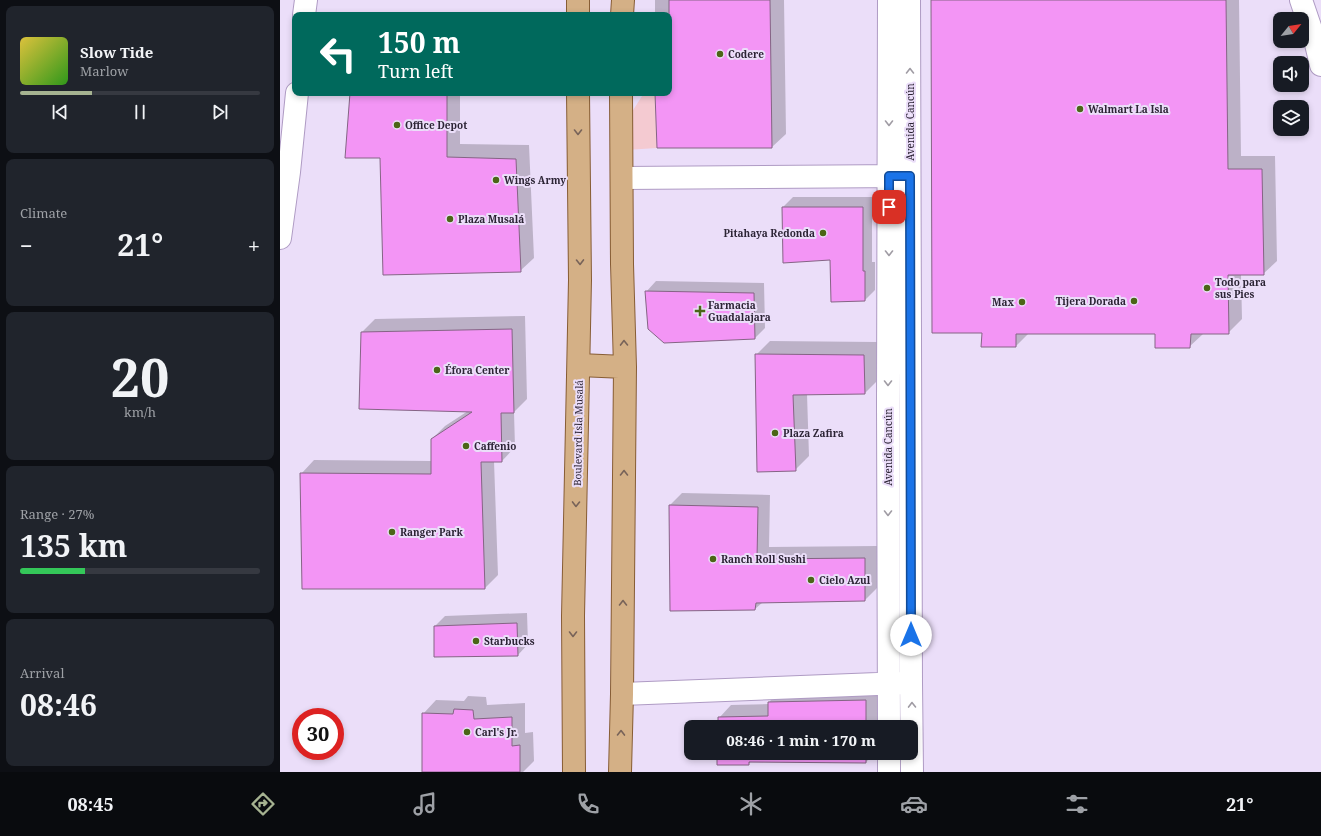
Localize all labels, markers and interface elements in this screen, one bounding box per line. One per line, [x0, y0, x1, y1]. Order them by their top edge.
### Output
north arrow [1273, 12, 1309, 48]
map controls [1273, 12, 1309, 136]
text: 150 m [378, 23, 460, 61]
icon: left [312, 28, 364, 80]
text: Slow Tide [80, 42, 153, 62]
place label: Codere [728, 47, 764, 61]
marker: Codere [715, 49, 725, 59]
button: sound [1273, 56, 1309, 92]
text: Turn left [378, 59, 453, 83]
text: Marlow [80, 62, 128, 80]
one-way arrow [906, 68, 914, 74]
street label: Avenida Cancún [903, 83, 917, 161]
button: layers [1273, 100, 1309, 136]
icon: previous [49, 101, 71, 123]
icon: pause [129, 101, 151, 123]
icon: next [209, 101, 231, 123]
place label: Walmart La Isla [1088, 102, 1169, 116]
marker: Walmart La Isla [1075, 104, 1085, 114]
place label: Office Depot [405, 118, 467, 132]
marker: Office Depot [392, 120, 402, 130]
one-way arrow [885, 120, 893, 126]
one-way arrow [574, 129, 582, 135]
place label: Wings Army [504, 173, 566, 187]
marker: Wings Army [491, 175, 501, 185]
pin [872, 190, 906, 224]
icon: arrive [878, 196, 900, 218]
text: Climate [20, 204, 67, 222]
place label: Plaza Musalá [458, 212, 524, 226]
marker: Plaza Musalá [445, 214, 455, 224]
text: 21° [117, 224, 163, 265]
place label: Pitahaya Redonda [724, 226, 815, 240]
marker: Pitahaya Redonda [818, 228, 828, 238]
text: − [20, 230, 33, 260]
text: + [248, 230, 260, 260]
one-way arrow [885, 250, 893, 256]
one-way arrow [576, 259, 584, 265]
place label: Todo para sus Pies [1215, 275, 1266, 301]
marker: Todo para sus Pies [1202, 283, 1212, 293]
place label: Tijera Dorada [1056, 294, 1126, 308]
place label: Max [992, 295, 1015, 309]
marker: Tijera Dorada [1129, 296, 1139, 306]
marker: Max [1017, 297, 1027, 307]
place label: Farmacia Guadalajara [708, 298, 771, 324]
marker: Farmacia Guadalajara [695, 306, 705, 316]
one-way arrow [620, 340, 628, 346]
text: 20 [111, 341, 169, 412]
place label: Éfora Center [445, 363, 510, 377]
marker: Éfora Center [432, 365, 442, 375]
street label: Boulevard Isla Musalá [570, 379, 586, 486]
one-way arrow [884, 380, 892, 386]
text: km/h [124, 403, 156, 421]
street label: Avenida Cancún [881, 408, 895, 486]
place label: Plaza Zafira [783, 426, 844, 440]
marker: Plaza Zafira [770, 428, 780, 438]
place label: Caffenio [474, 439, 516, 453]
marker: Caffenio [461, 441, 471, 451]
one-way arrow [620, 470, 628, 476]
one-way arrow [572, 501, 580, 507]
text: Range · 27% [20, 505, 94, 523]
one-way arrow [884, 510, 892, 516]
text: 135 km [20, 525, 127, 566]
place label: Ranger Park [400, 525, 464, 539]
marker: Ranger Park [387, 527, 397, 537]
place label: Ranch Roll Sushi [721, 552, 806, 566]
marker: Ranch Roll Sushi [708, 554, 718, 564]
place label: Cielo Azul [819, 573, 871, 587]
marker: Cielo Azul [806, 575, 816, 585]
one-way arrow [619, 600, 627, 606]
position arrow [890, 614, 932, 656]
one-way arrow [569, 631, 577, 637]
place label: Starbucks [484, 634, 535, 648]
marker: Starbucks [471, 636, 481, 646]
text: Arrival [20, 664, 64, 682]
text: 08:46 [20, 684, 97, 725]
one-way arrow [907, 702, 916, 708]
speed limit sign: 30 [292, 708, 344, 760]
place label: Carl's Jr. [475, 725, 518, 739]
marker: Carl's Jr. [462, 727, 472, 737]
one-way arrow [617, 730, 626, 736]
text: 08:46 · 1 min · 170 m [726, 730, 876, 750]
icon: directions [249, 790, 277, 818]
icon: music [411, 790, 439, 818]
icon: phone [574, 790, 602, 818]
icon: climate [737, 790, 765, 818]
icon: car [900, 790, 928, 818]
icon: filters [1063, 790, 1091, 818]
text: 08:45 [67, 792, 114, 816]
text: 21° [1226, 792, 1254, 816]

